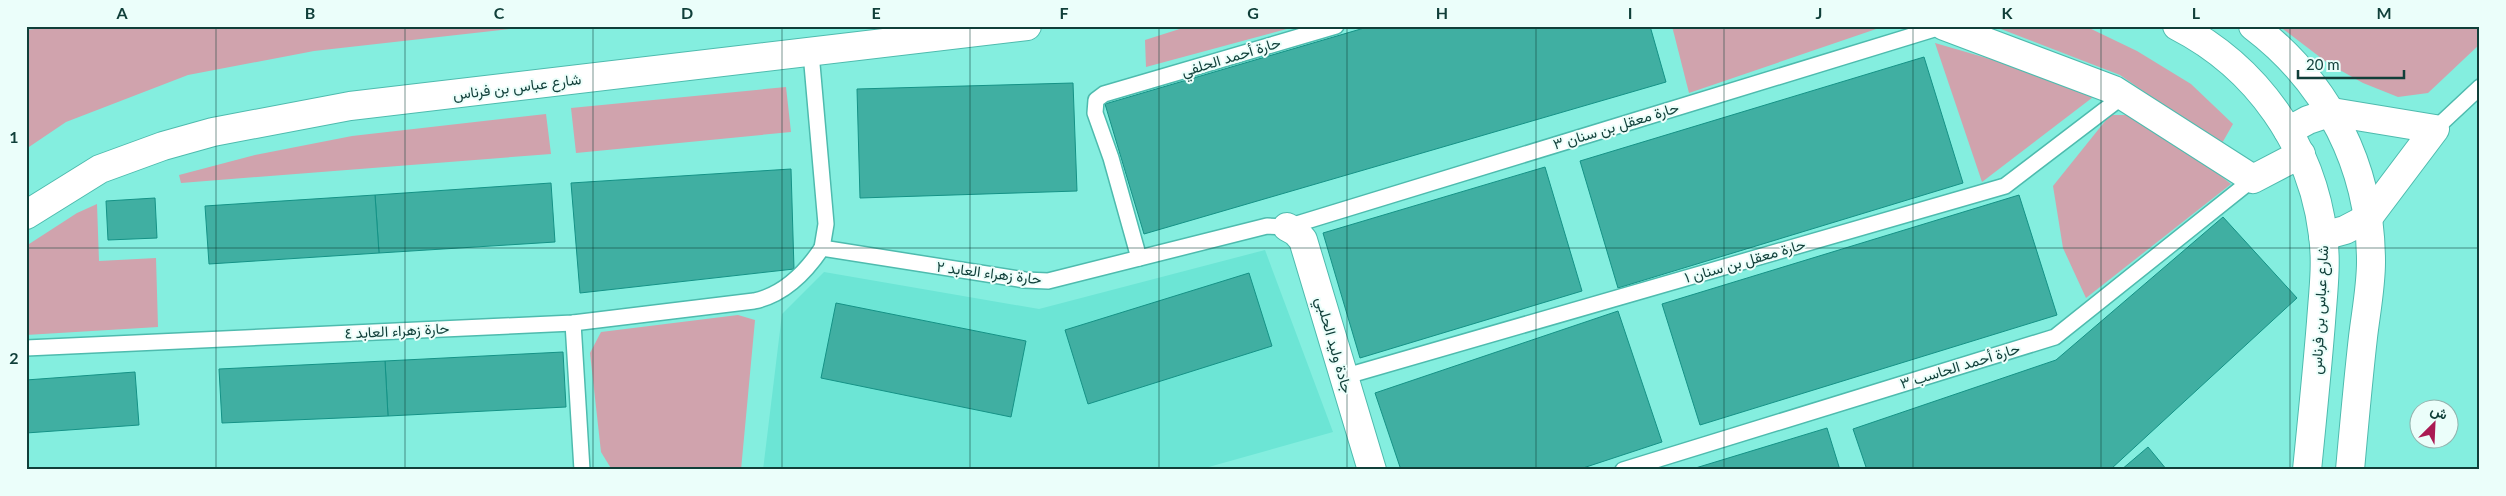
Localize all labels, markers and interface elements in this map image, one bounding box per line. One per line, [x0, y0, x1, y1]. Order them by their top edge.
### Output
text: A [115, 3, 128, 22]
text: B [305, 3, 315, 22]
text: C [494, 3, 505, 22]
text: D [681, 3, 693, 22]
text: E [871, 3, 881, 22]
text: F [1059, 3, 1069, 22]
text: G [1247, 3, 1259, 22]
text: H [1436, 3, 1448, 22]
text: I [1628, 3, 1632, 22]
text: J [1816, 3, 1822, 22]
text: K [2002, 3, 2014, 22]
text: L [2192, 3, 2201, 22]
text: M [2376, 3, 2392, 22]
street label: حارة أحمد الحلفي [1179, 32, 1284, 84]
scale bar [2298, 48, 2405, 80]
text: 20 m [2306, 55, 2340, 73]
street label: شارع عباس بن فرناس [452, 69, 583, 106]
street label: حارة معقل بن سنان ٣ [1551, 97, 1681, 155]
text: 1 [9, 127, 19, 146]
street label: حارة معقل بن سنان ١ [1682, 234, 1808, 288]
street label: شارع عباس بن فرناس [2307, 245, 2334, 375]
street label: حارة زهراء العابد ٢ [935, 257, 1043, 288]
street label: جادة وليد الحلبي [1308, 294, 1357, 396]
street label: حارة زهراء العابد ٤ [344, 318, 450, 343]
street label: حارة أحمد الحاسب ٣ [1898, 338, 2022, 393]
text: 2 [9, 348, 19, 367]
north arrow [2408, 398, 2458, 448]
text: ش [2428, 400, 2451, 424]

